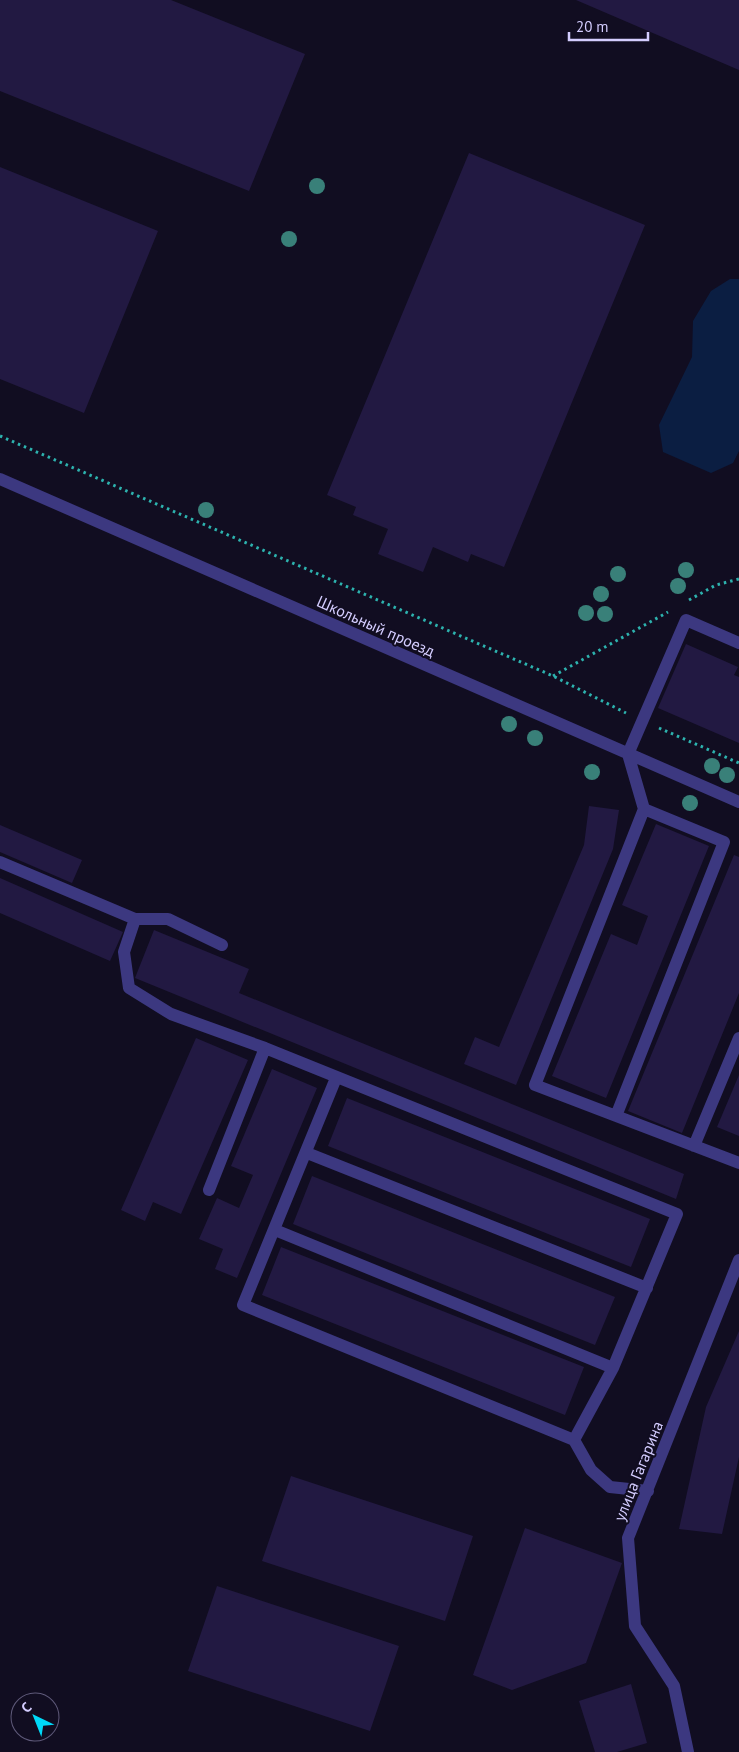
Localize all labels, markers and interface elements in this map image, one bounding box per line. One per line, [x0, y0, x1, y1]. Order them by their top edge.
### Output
scale bar [569, 10, 648, 42]
text: 20 m [576, 17, 609, 36]
street label: Школьный проезд [314, 591, 439, 661]
street label: улица Гагарина [609, 1418, 667, 1524]
north arrow [10, 1692, 60, 1742]
text: С [17, 1698, 35, 1717]

